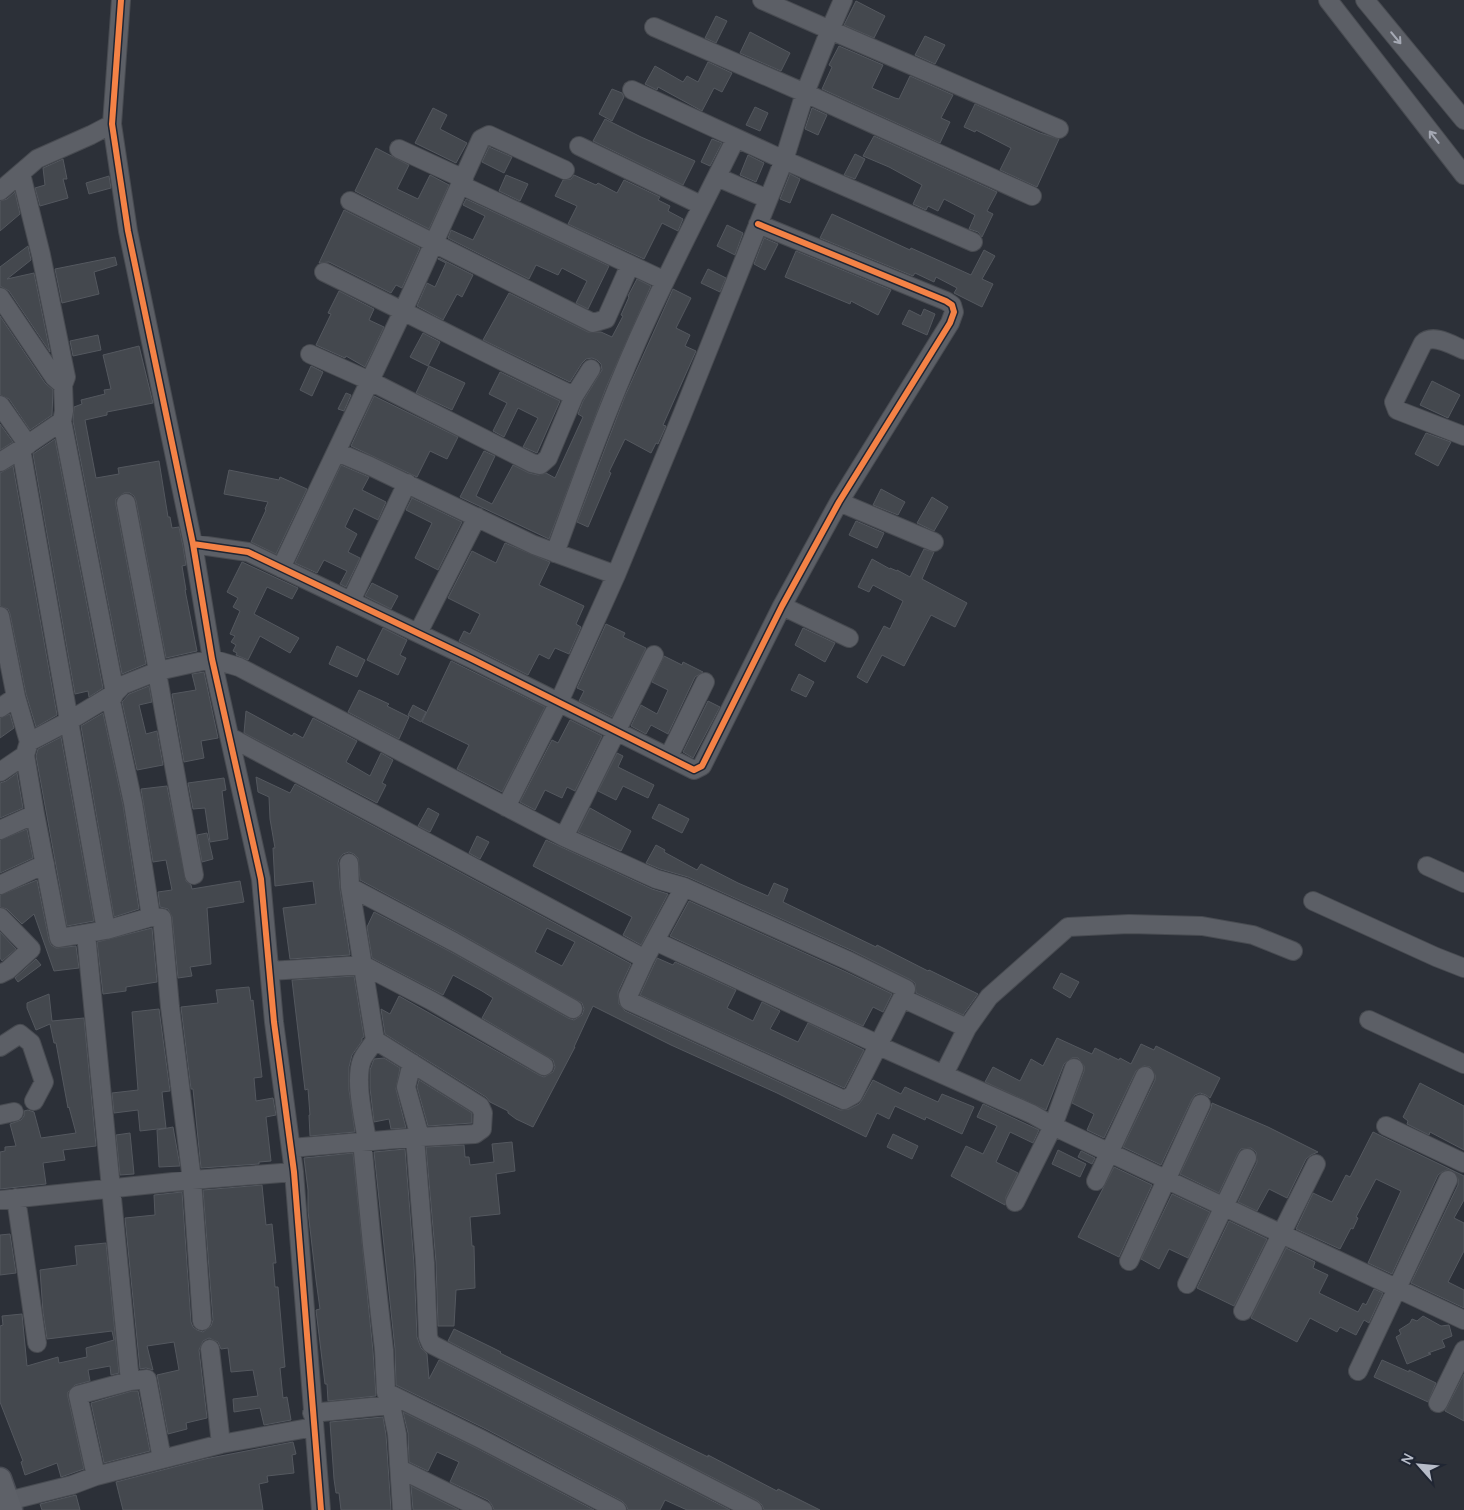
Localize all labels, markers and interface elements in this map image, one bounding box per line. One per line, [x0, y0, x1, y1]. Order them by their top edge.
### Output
one-way arrow [1391, 31, 1402, 44]
one-way arrow [1429, 131, 1440, 144]
north arrow [1394, 1440, 1444, 1490]
text: N [1396, 1450, 1418, 1468]

